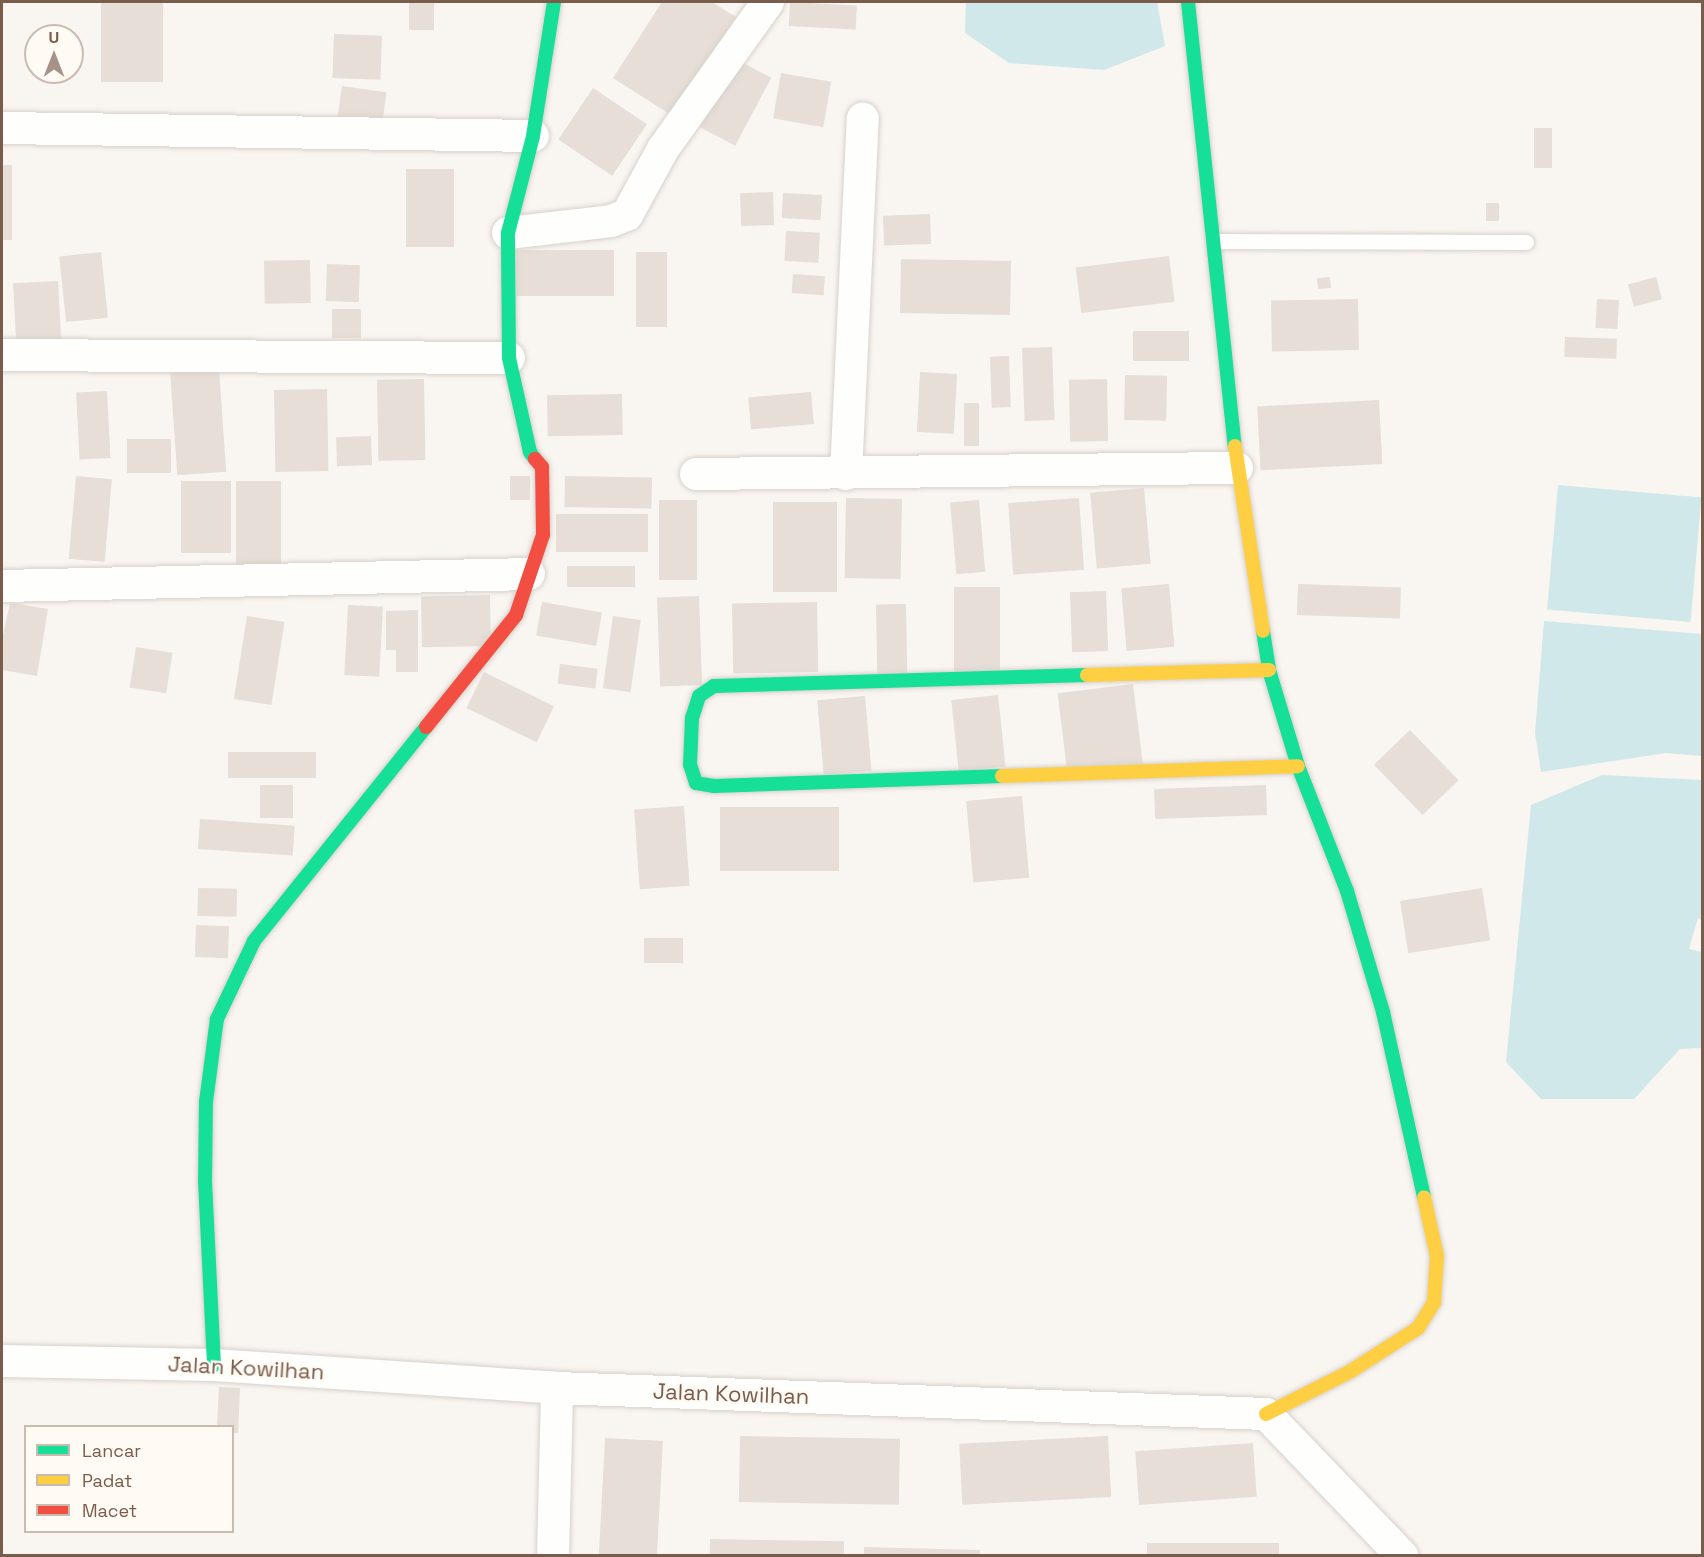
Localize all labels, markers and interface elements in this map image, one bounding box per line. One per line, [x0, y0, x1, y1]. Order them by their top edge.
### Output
north arrow [24, 24, 84, 84]
text: U [49, 27, 59, 48]
street label: Jalan Kowilhan [167, 1351, 325, 1385]
street label: Jalan Kowilhan [652, 1378, 810, 1410]
legend [24, 1425, 234, 1533]
text: Lancar [82, 1439, 141, 1462]
text: Padat [82, 1469, 132, 1492]
text: Macet [82, 1499, 137, 1522]

